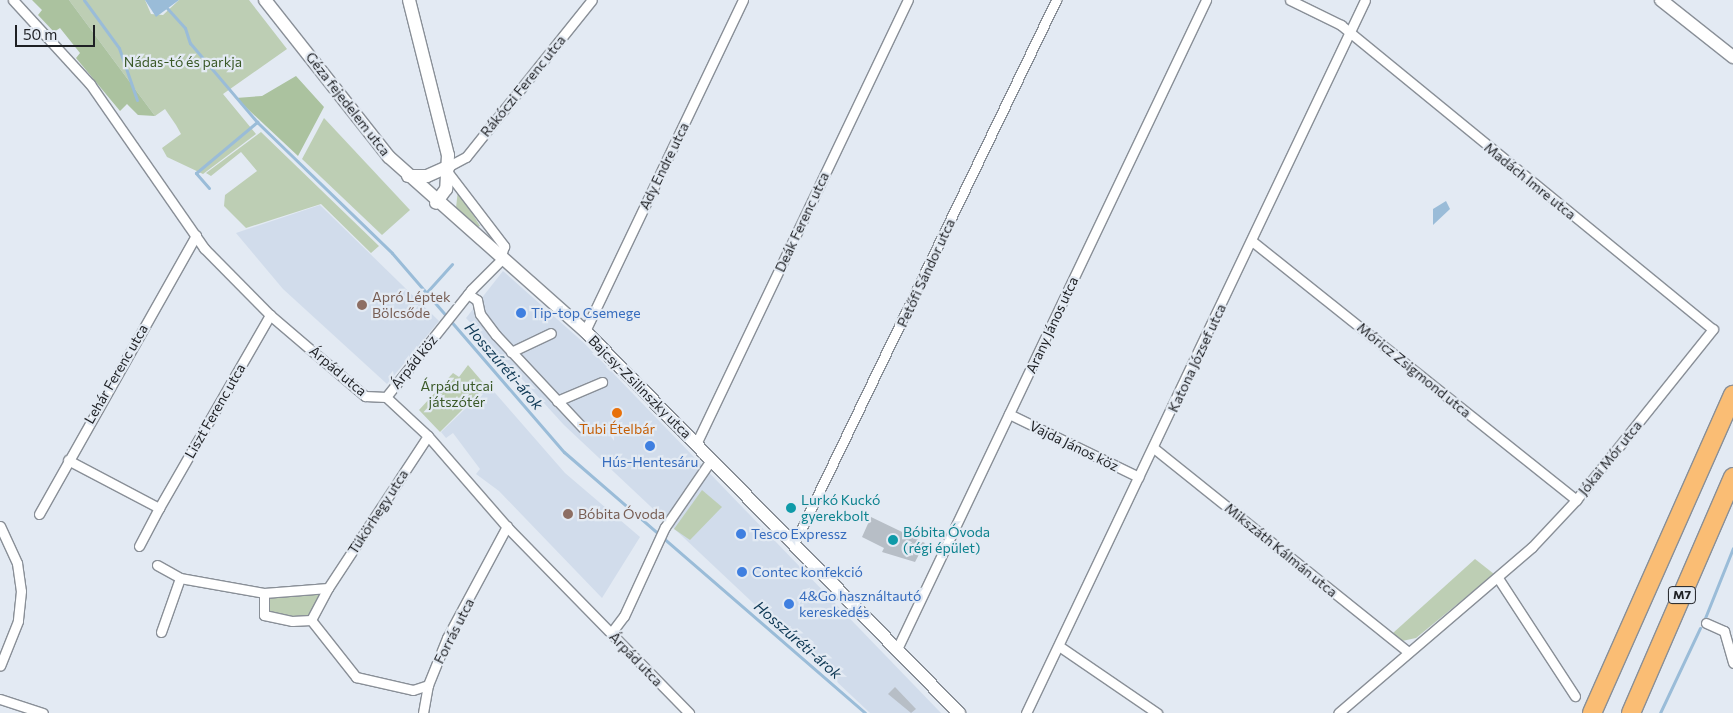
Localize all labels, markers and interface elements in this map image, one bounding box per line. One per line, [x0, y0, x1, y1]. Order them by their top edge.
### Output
scale bar [18, 15, 98, 47]
text: 50 m [23, 25, 57, 43]
street label: Rákóczi Ferenc utca [477, 32, 569, 140]
street label: Géza fejedelem utca [302, 49, 394, 159]
park label: Nádas-tó és parkja [124, 54, 242, 70]
street label: Ady Endre utca [636, 120, 692, 212]
street label: Madách Imre utca [1481, 139, 1579, 223]
street label: Deák Ferenc utca [771, 169, 833, 275]
street label: Petőfi Sándor utca [894, 216, 958, 330]
street label: Arany János utca [1022, 274, 1082, 376]
place label: Apró Léptek Bölcsőde [372, 289, 451, 322]
marker: Apró Léptek Bölcsőde [356, 299, 368, 311]
street label: Katona József utca [1165, 301, 1229, 415]
place label: Tip-top Csemege [531, 305, 641, 321]
marker: Tip-top Csemege [515, 307, 527, 319]
water label: Hosszúréti-árok [461, 319, 547, 413]
street label: Móricz Zsigmond utca [1354, 319, 1474, 421]
street label: Lehár Ferenc utca [81, 321, 151, 427]
street label: Árpád köz [387, 332, 441, 392]
street label: Bajcsy-Zsilinszky utca [585, 332, 695, 442]
street label: Árpád utca [306, 342, 370, 400]
street label: Liszt Ferenc utca [181, 361, 249, 461]
park label: Árpád utcai játszótér [421, 378, 493, 411]
marker: Tubi Ételbár [611, 407, 623, 419]
street label: Vajda János köz [1027, 417, 1121, 475]
street label: Jókai Mór utca [1575, 417, 1645, 499]
place label: Tubi Ételbár [579, 421, 655, 437]
marker: Hús-Hentesáru [644, 440, 656, 452]
place label: Hús-Hentesáru [602, 454, 698, 470]
street label: Tükörhegy utca [344, 467, 412, 557]
place label: Lurkó Kuckó gyerekbolt [801, 492, 880, 524]
street label: Mikszáth Kálmán utca [1221, 500, 1341, 600]
marker: Lurkó Kuckó gyerekbolt [785, 502, 797, 514]
place label: Bóbita Óvoda [578, 506, 665, 522]
marker: Bóbita Óvoda [562, 508, 574, 520]
place label: Bóbita Óvoda (régi épület) [903, 524, 990, 556]
place label: Tesco Expressz [751, 526, 847, 542]
marker: Tesco Expressz [735, 528, 747, 540]
marker: Bóbita Óvoda (régi épület) [887, 534, 899, 546]
place label: Contec konfekció [752, 564, 863, 580]
marker: Contec konfekció [736, 566, 748, 578]
road number: M7 [1667, 586, 1697, 604]
place label: 4&Go használtautó kereskedés [799, 588, 921, 620]
street label: Forrás utca [430, 595, 478, 667]
water label: Hosszúréti-árok [751, 597, 845, 683]
marker: 4&Go használtautó kereskedés [783, 598, 795, 610]
street label: Árpád utca [606, 628, 666, 690]

